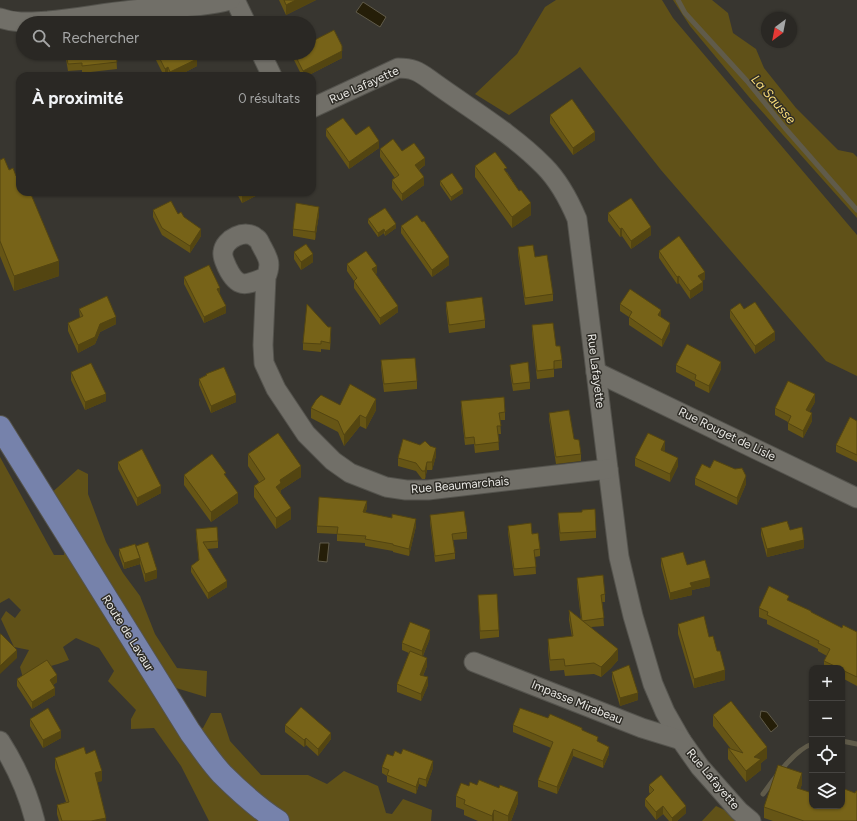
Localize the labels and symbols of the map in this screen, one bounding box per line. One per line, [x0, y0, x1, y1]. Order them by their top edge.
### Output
north arrow [761, 12, 797, 48]
street label: Rue Lafayette [327, 63, 401, 107]
water label: La Sausse [748, 72, 799, 127]
street label: Rue Lafayette [584, 333, 608, 409]
street label: Rue Rouget de Lisle [676, 404, 778, 464]
street label: Rue Beaumarchais [410, 474, 510, 496]
street label: Route de Lavaur [99, 592, 157, 674]
street label: Impasse Mirabeau [529, 677, 625, 727]
street label: Rue Lafayette [684, 746, 743, 812]

